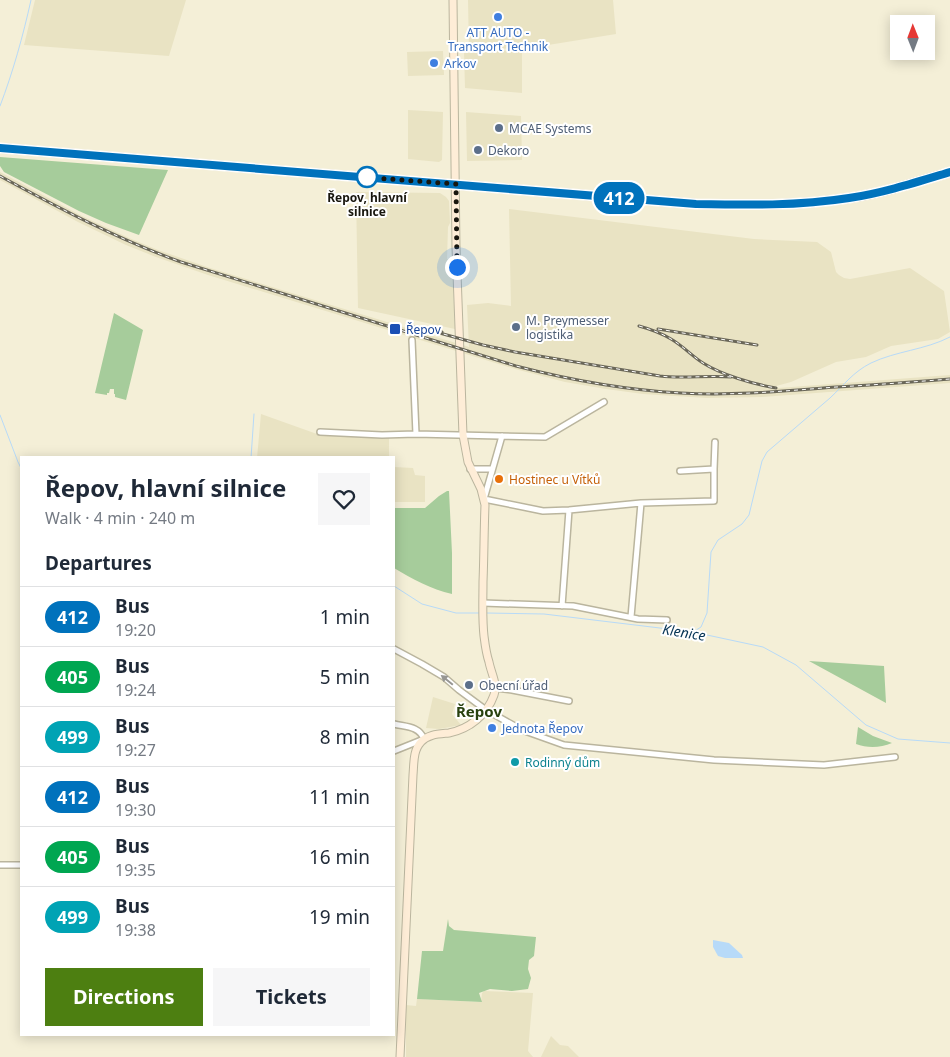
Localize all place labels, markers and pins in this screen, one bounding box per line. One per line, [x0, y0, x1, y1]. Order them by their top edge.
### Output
marker: ATT AUTO - Transport Technik [492, 11, 504, 23]
place label: ATT AUTO - Transport Technik [448, 24, 549, 55]
place label: Arkov [444, 55, 477, 72]
marker: Arkov [428, 57, 440, 69]
place label: MCAE Systems [509, 120, 592, 137]
marker: MCAE Systems [493, 122, 505, 134]
place label: Dekoro [488, 142, 529, 159]
marker: Dekoro [472, 144, 484, 156]
marker: Řepov, hlavní silnice [356, 166, 378, 188]
place label: Řepov, hlavní silnice [327, 189, 408, 220]
place label: M. Preymesser logistika [526, 312, 609, 343]
place label: Řepov [406, 321, 442, 338]
marker: M. Preymesser logistika [510, 321, 522, 333]
marker: Řepov [388, 322, 402, 336]
place label: Hostinec u Vítků [509, 471, 600, 488]
marker: Hostinec u Vítků [493, 473, 505, 485]
place label: Obecní úřad [479, 677, 548, 694]
marker: Obecní úřad [463, 679, 475, 691]
place label: Jednota Řepov [501, 720, 584, 737]
marker: Jednota Řepov [486, 722, 498, 734]
place label: Rodinný dům [525, 754, 600, 771]
marker: Rodinný dům [509, 756, 521, 768]

